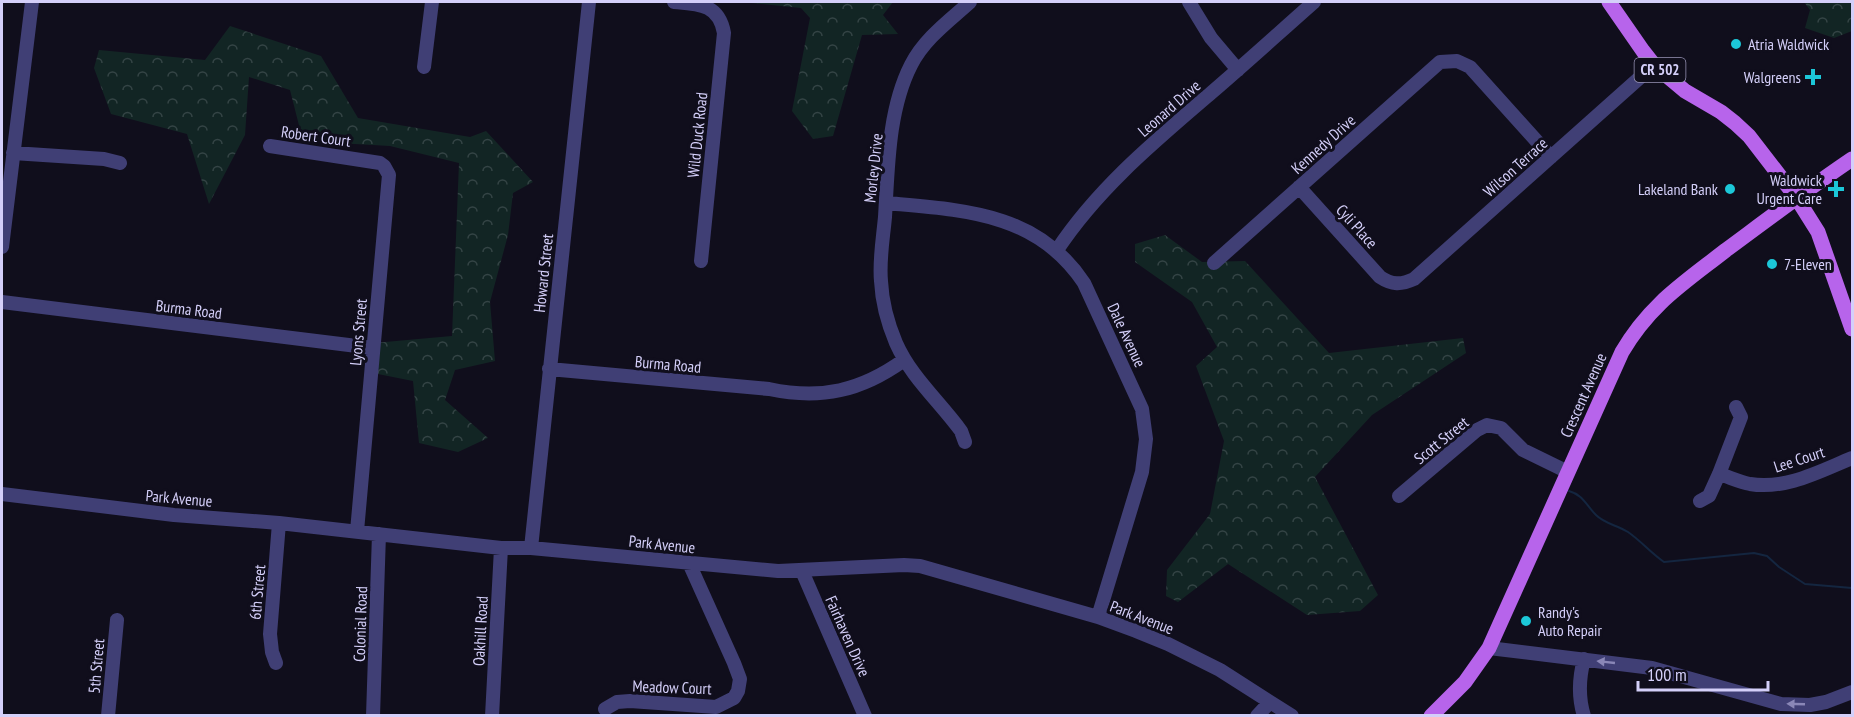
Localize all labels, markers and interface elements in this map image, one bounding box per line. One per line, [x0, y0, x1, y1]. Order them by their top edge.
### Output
place label: Atria Waldwick [1748, 34, 1830, 54]
marker: Atria Waldwick [1729, 37, 1743, 51]
road number: CR 502 [1634, 58, 1686, 82]
place label: Walgreens [1744, 67, 1801, 87]
marker: Walgreens [1806, 70, 1820, 84]
street label: Leonard Drive [1134, 75, 1204, 141]
street label: Wild Duck Road [683, 91, 711, 179]
street label: Kennedy Drive [1287, 110, 1359, 178]
street label: Robert Court [280, 121, 353, 151]
street label: Morley Drive [859, 132, 887, 204]
street label: Wilson Terrace [1479, 133, 1551, 201]
place label: Waldwick Urgent Care [1756, 170, 1823, 208]
place label: Lakeland Bank [1638, 179, 1719, 199]
marker: Waldwick Urgent Care [1827, 180, 1845, 198]
marker: Lakeland Bank [1723, 182, 1737, 196]
street label: Cyli Place [1332, 200, 1382, 252]
street label: Howard Street [529, 232, 557, 313]
place label: 7-Eleven [1784, 254, 1832, 274]
marker: 7-Eleven [1765, 257, 1779, 271]
street label: Burma Road [155, 295, 223, 323]
street label: Lyons Street [345, 297, 371, 366]
street label: Dale Avenue [1103, 300, 1151, 370]
street label: Crescent Avenue [1555, 350, 1611, 440]
street label: Burma Road [634, 351, 702, 377]
street label: Scott Street [1410, 412, 1473, 468]
street label: Lee Court [1771, 441, 1828, 477]
street label: Park Avenue [145, 485, 213, 511]
street label: Park Avenue [628, 531, 696, 557]
street label: 6th Street [245, 563, 269, 620]
street label: Colonial Road [349, 586, 371, 662]
street label: Fairhaven Drive [821, 592, 875, 680]
street label: Oakhill Road [468, 595, 492, 667]
street label: Park Avenue [1107, 596, 1177, 638]
place label: Randy's Auto Repair [1538, 602, 1603, 640]
marker: Randy's Auto Repair [1519, 614, 1533, 628]
street label: 5th Street [84, 637, 108, 694]
scale bar [1638, 654, 1768, 692]
one-way arrow [1597, 657, 1616, 667]
text: 100 m [1647, 663, 1687, 686]
street label: Meadow Court [632, 676, 713, 698]
one-way arrow [1786, 700, 1805, 709]

